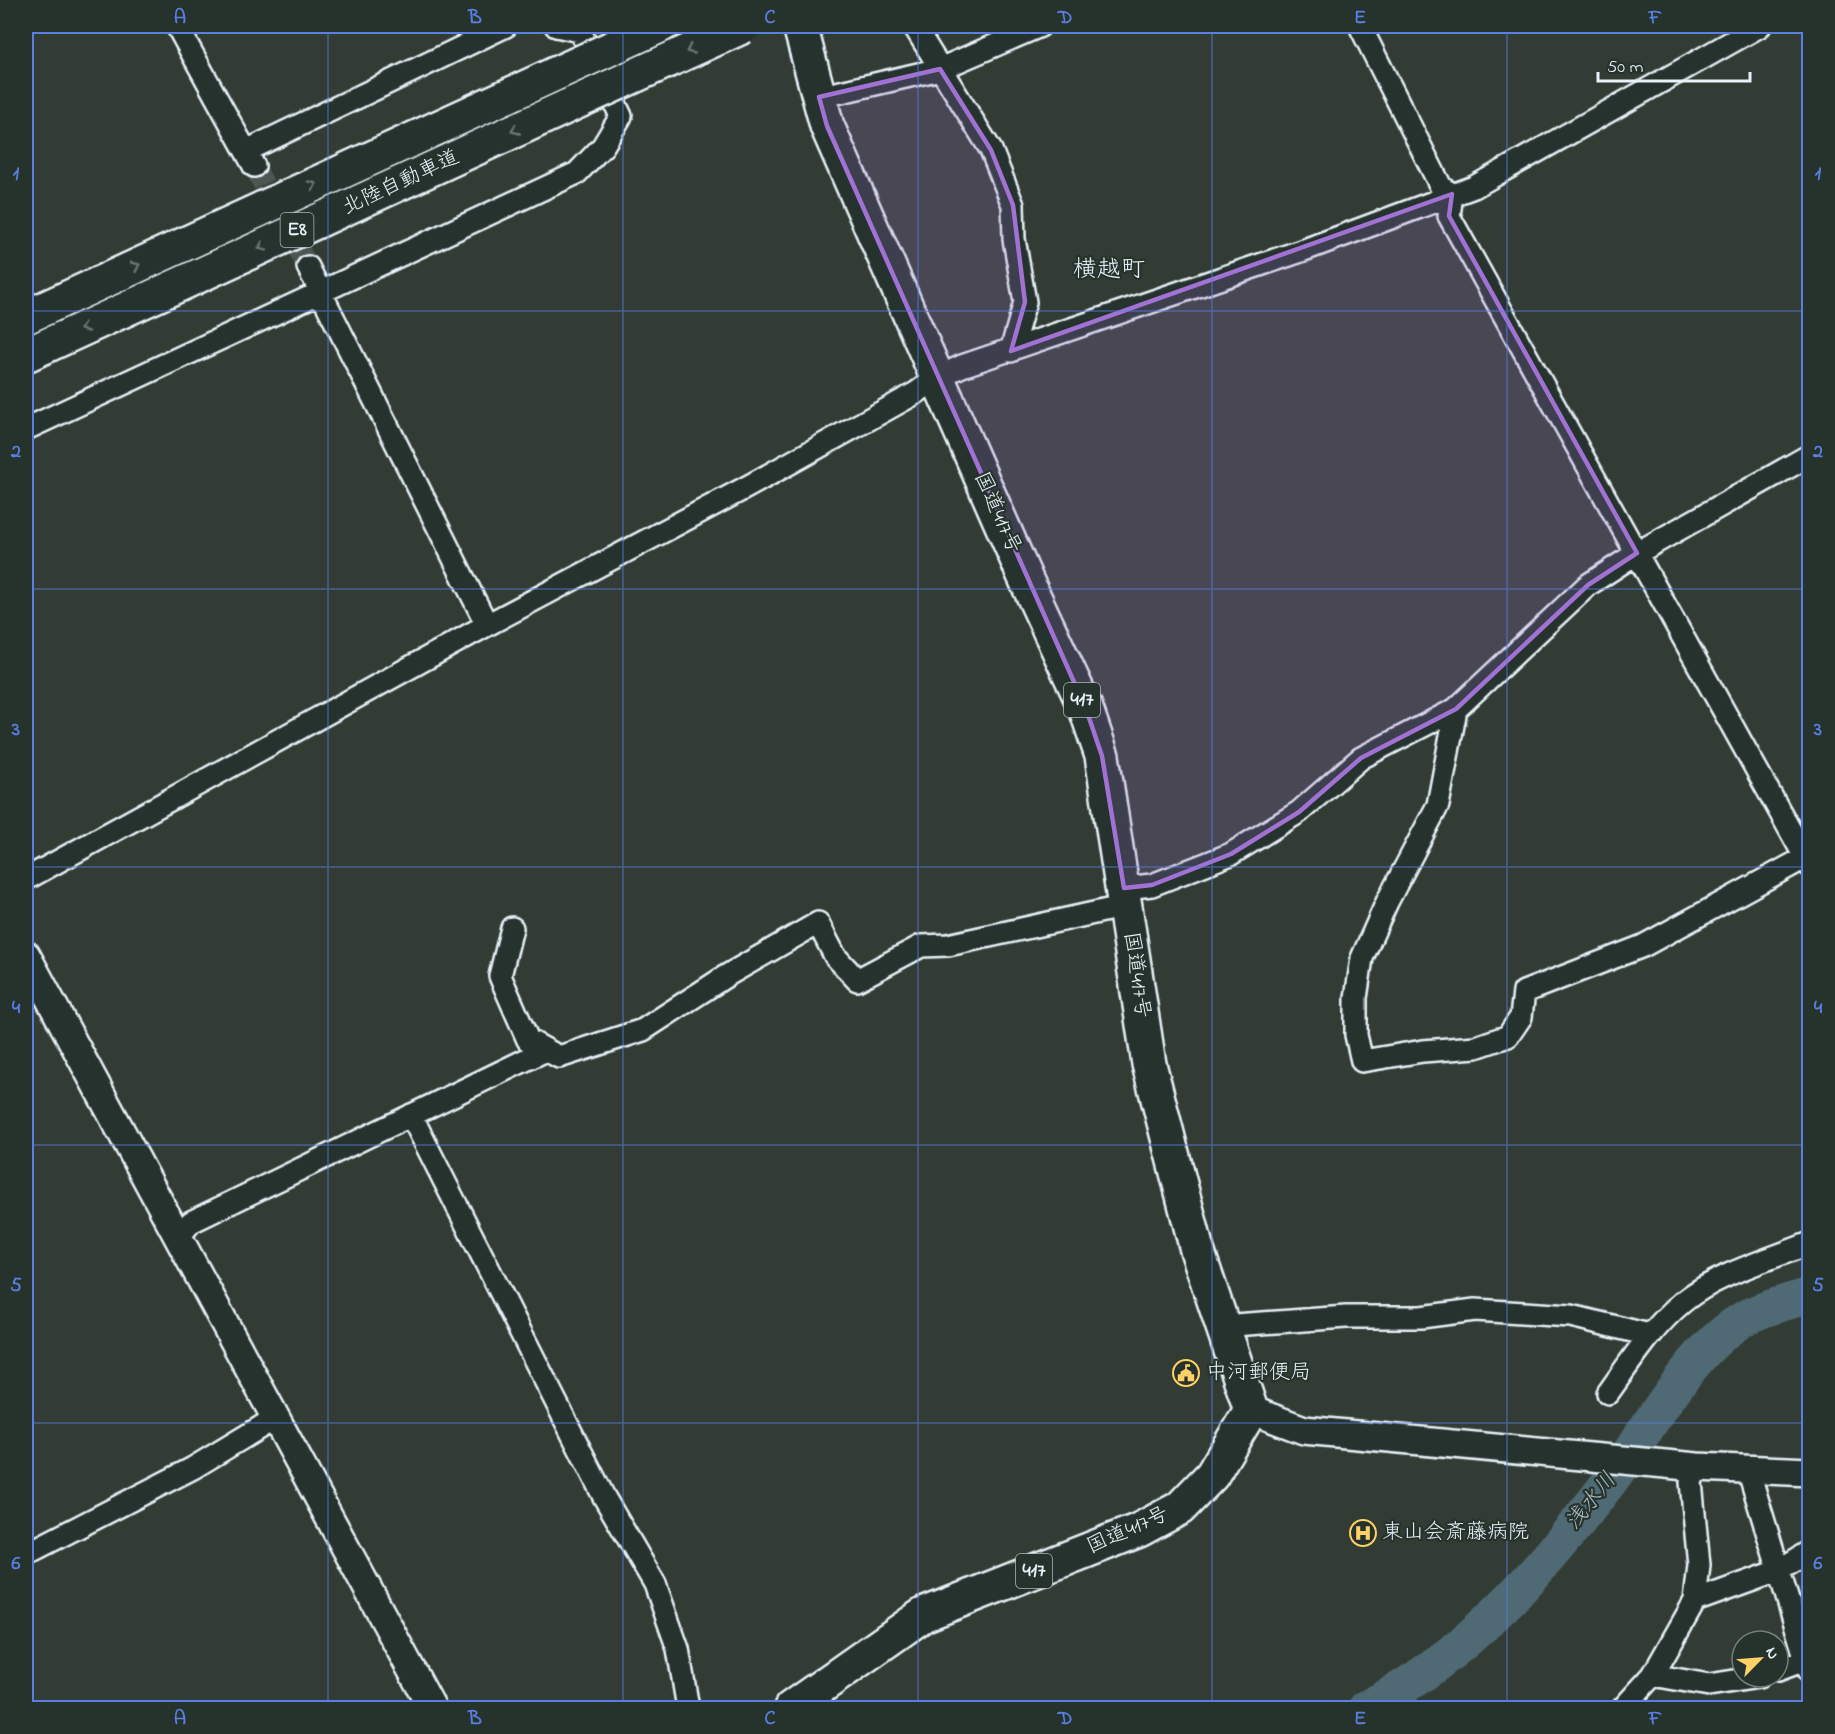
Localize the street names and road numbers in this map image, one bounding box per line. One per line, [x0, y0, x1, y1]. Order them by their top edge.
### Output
street label: 北陸自動車道 [338, 143, 464, 223]
road number: E8 [280, 213, 314, 247]
street label: 国道417号 [966, 467, 1028, 559]
road number: 417 [1064, 683, 1100, 717]
street label: 国道417号 [1115, 930, 1157, 1020]
street label: 国道417号 [1082, 1500, 1174, 1562]
road number: 417 [1016, 1554, 1052, 1588]

